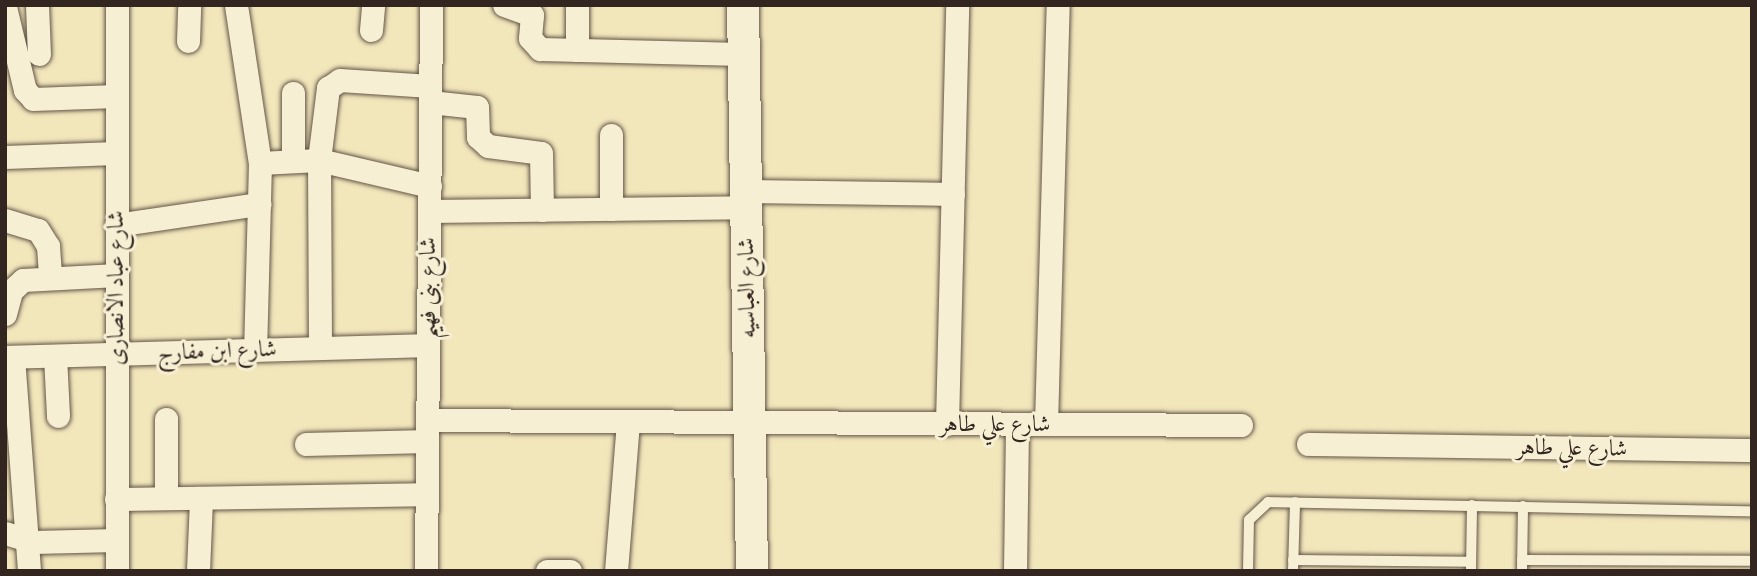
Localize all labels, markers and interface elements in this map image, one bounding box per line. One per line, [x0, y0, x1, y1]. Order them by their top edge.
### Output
street label: شارع عباد الانصارى [102, 211, 130, 365]
street label: شارع بنى فهيم [414, 237, 442, 339]
street label: شارع العباسيه [732, 237, 762, 339]
street label: شارع ابن مفارج [157, 335, 277, 367]
street label: شارع علي طاهر [940, 410, 1050, 438]
street label: شارع علي طاهر [1516, 433, 1628, 463]

